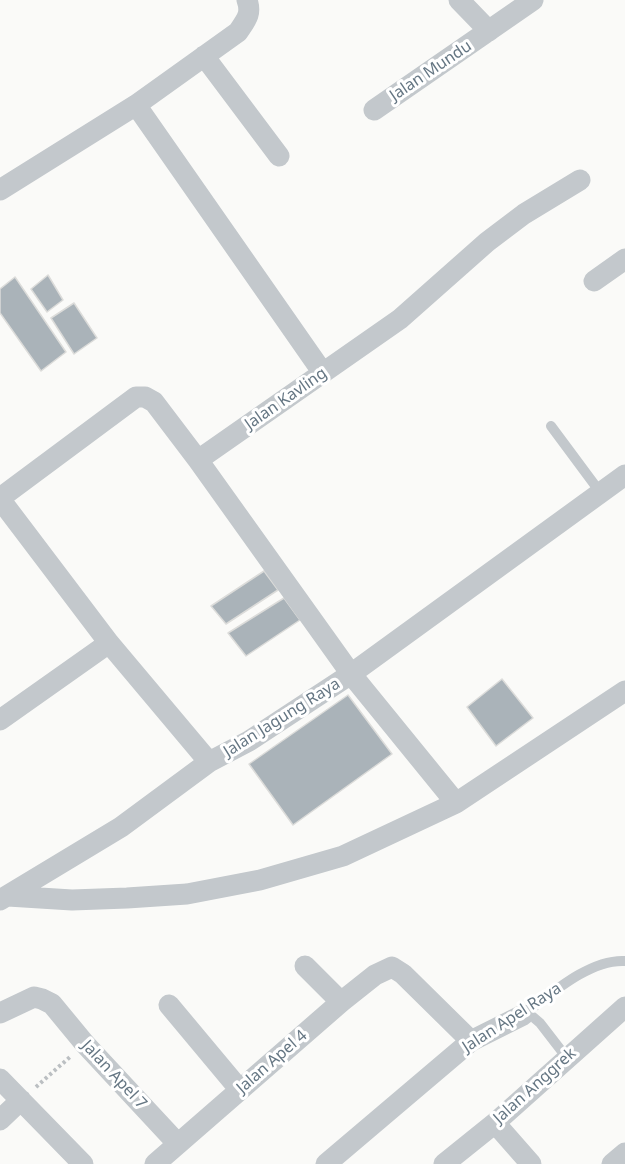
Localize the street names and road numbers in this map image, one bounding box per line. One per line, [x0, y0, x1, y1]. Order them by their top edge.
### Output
street label: Jalan Mundu [386, 37, 476, 105]
street label: Jalan Kavling [241, 364, 331, 434]
street label: Jalan Jagung Raya [220, 674, 344, 762]
street label: Jalan Apel Raya [459, 979, 565, 1057]
street label: Jalan Apel 4 [233, 1026, 311, 1098]
street label: Jalan Apel 7 [77, 1037, 151, 1113]
street label: Jalan Anggrek [490, 1044, 580, 1128]

